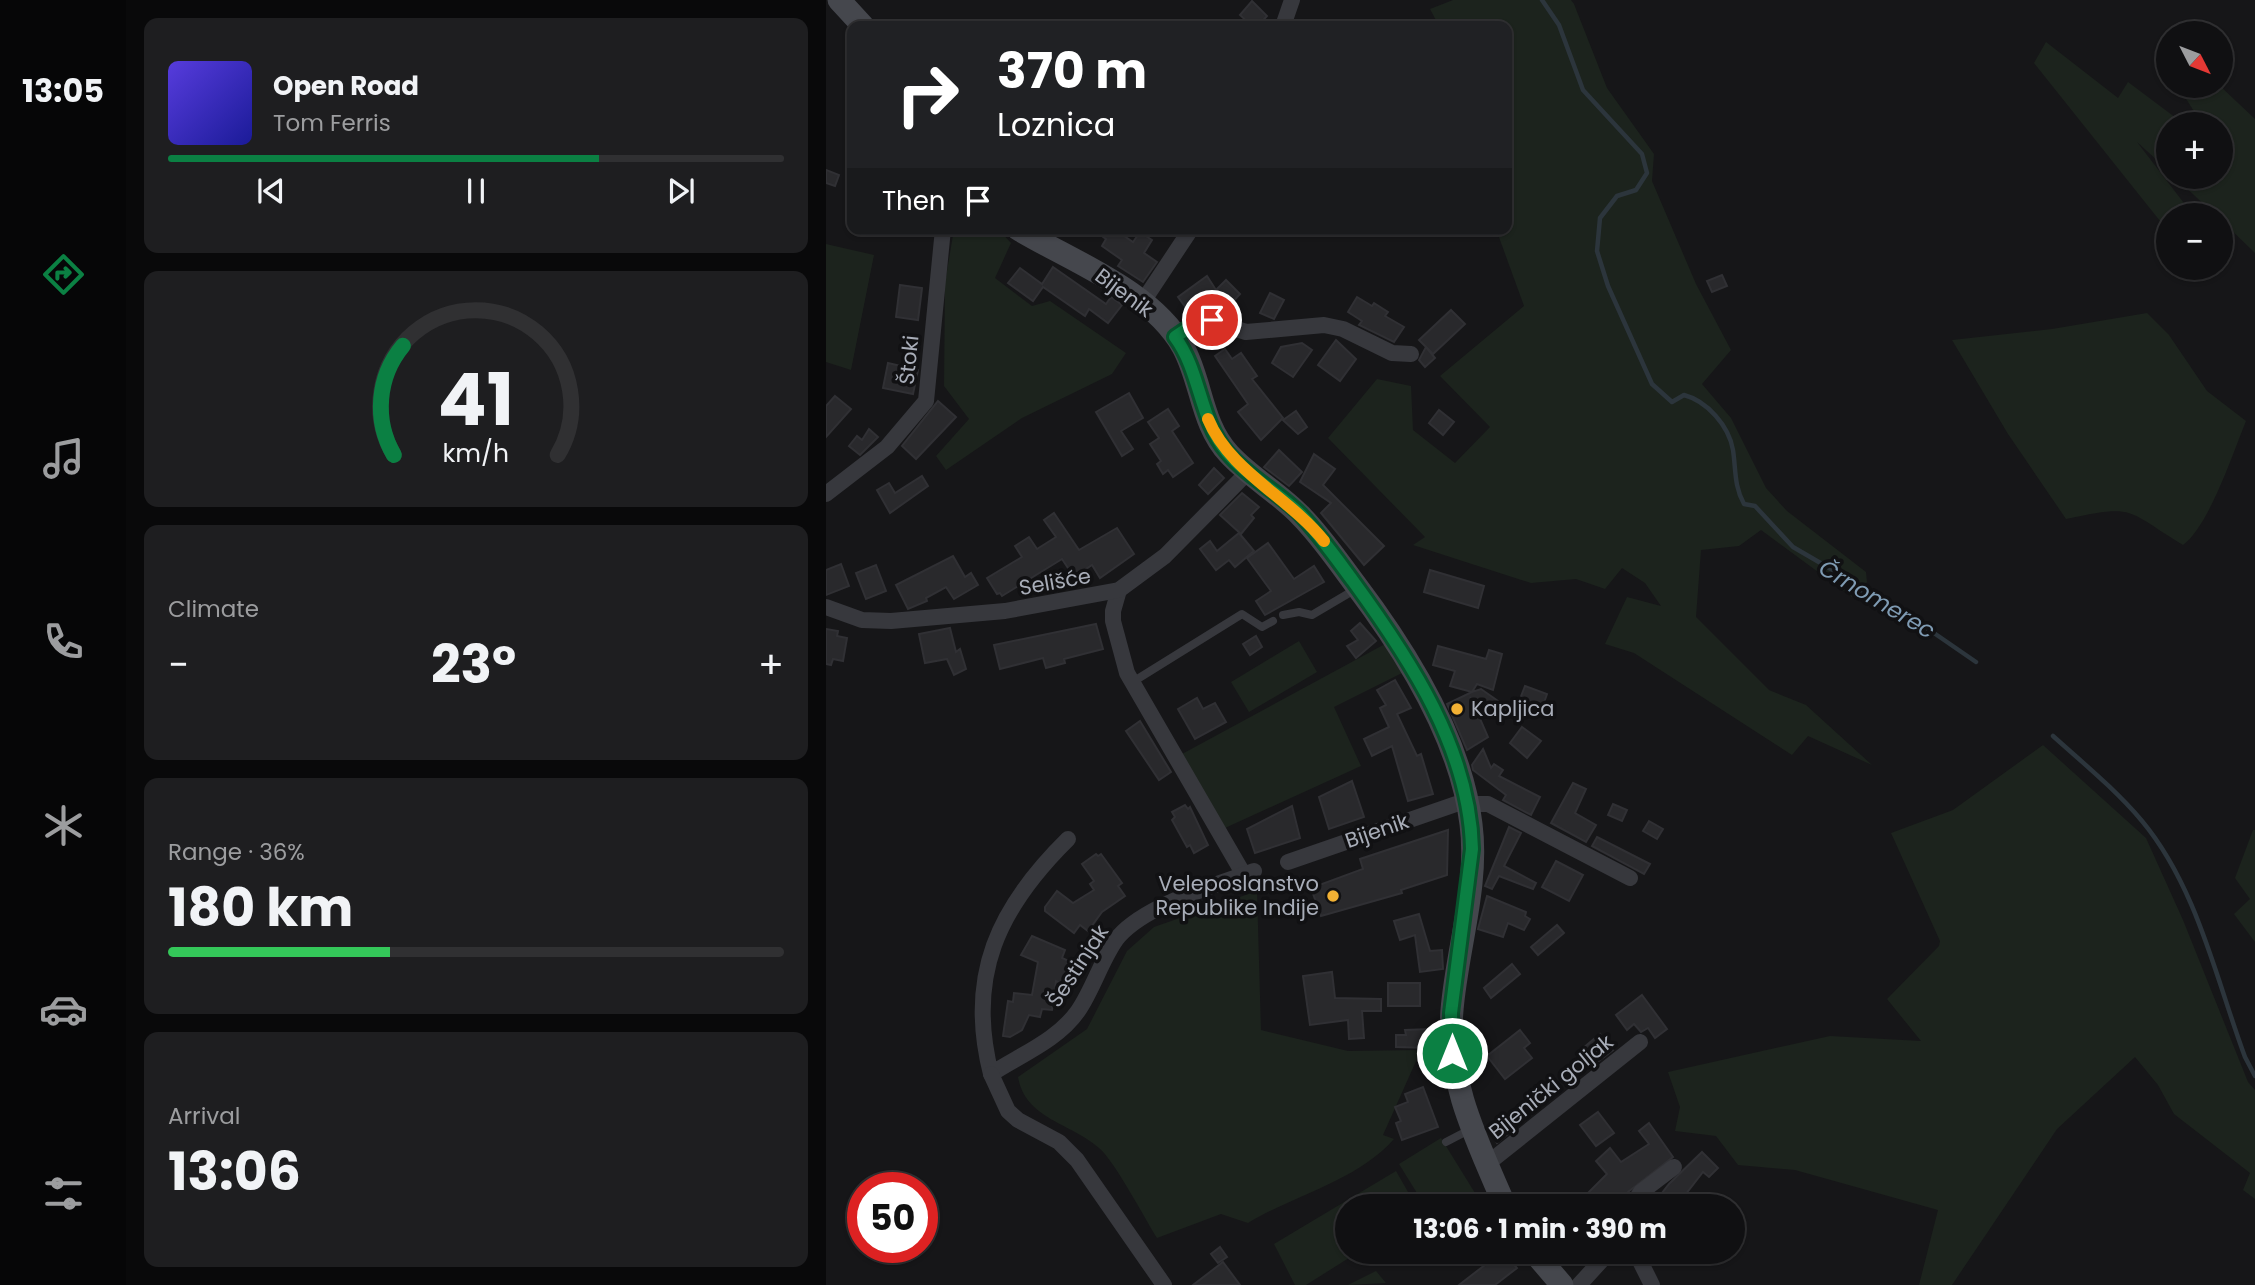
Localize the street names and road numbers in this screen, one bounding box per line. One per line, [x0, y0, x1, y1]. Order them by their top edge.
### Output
street label: Bijenik [1089, 261, 1159, 324]
street label: Štoki [891, 334, 926, 386]
street label: Selišće [1017, 561, 1093, 602]
street label: Bijenik [1341, 806, 1413, 855]
street label: Šestinjak [1040, 919, 1115, 1013]
street label: Bijenički goljak [1482, 1027, 1619, 1146]

